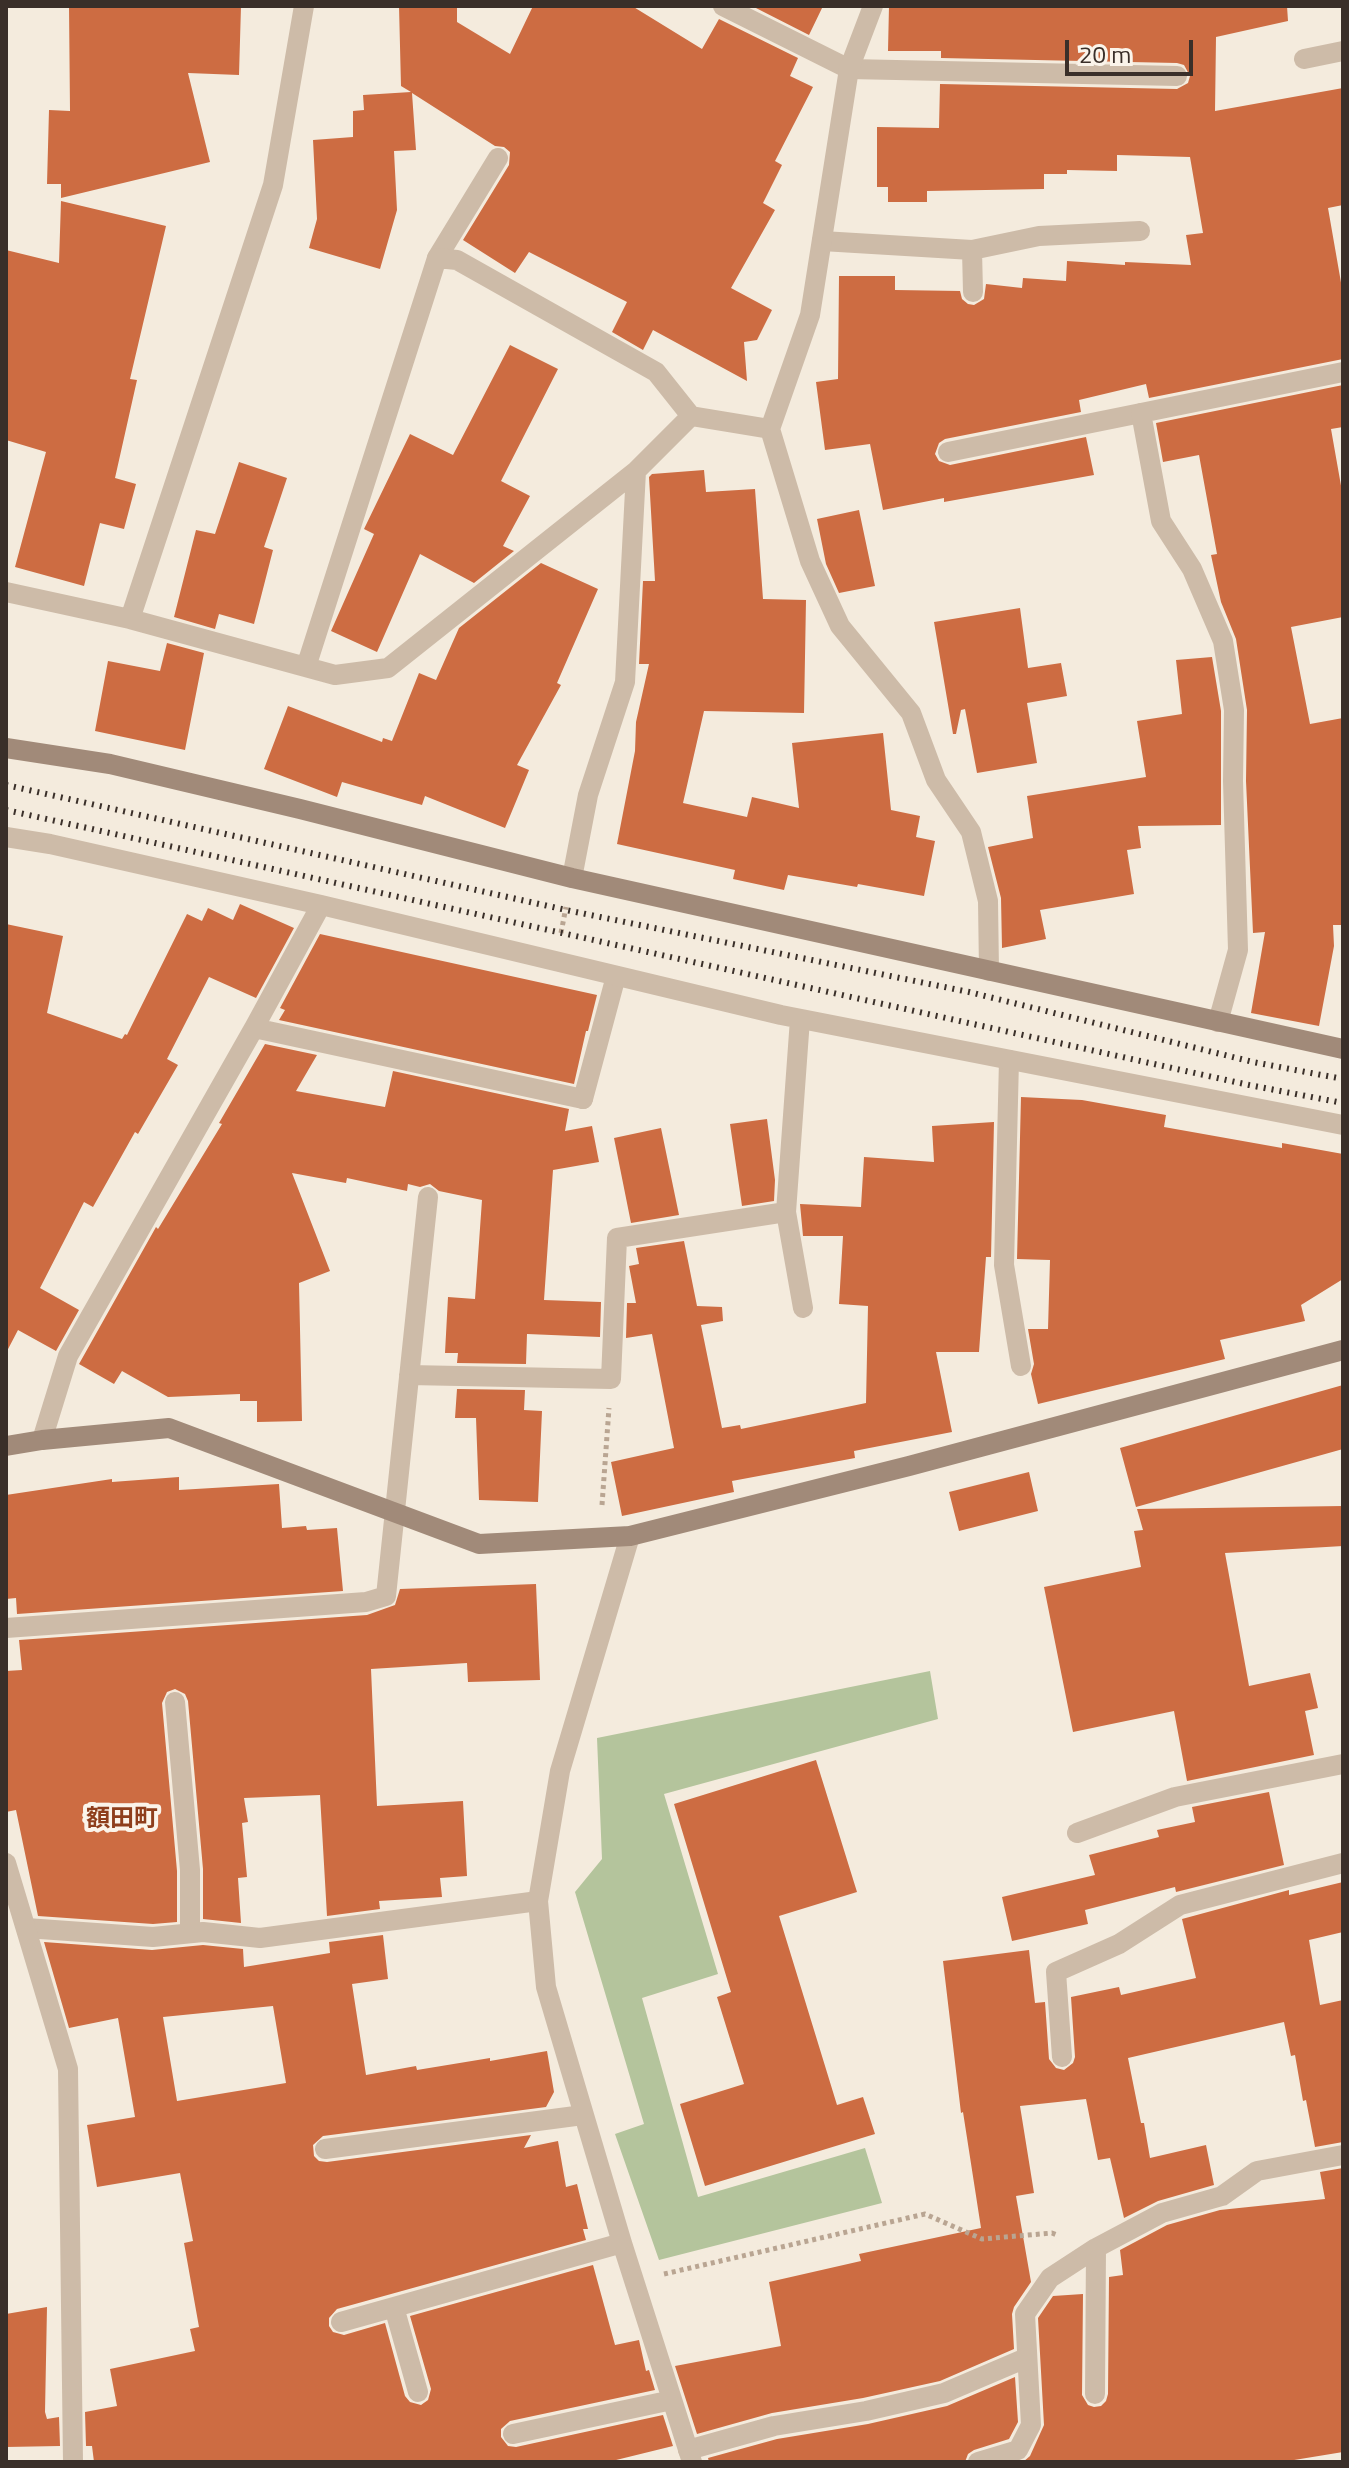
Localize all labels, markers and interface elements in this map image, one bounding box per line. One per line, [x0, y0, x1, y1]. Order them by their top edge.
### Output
scale bar [1069, 24, 1197, 74]
text: 20 m [1079, 36, 1131, 72]
district label: 額田町 [86, 1806, 158, 1834]

